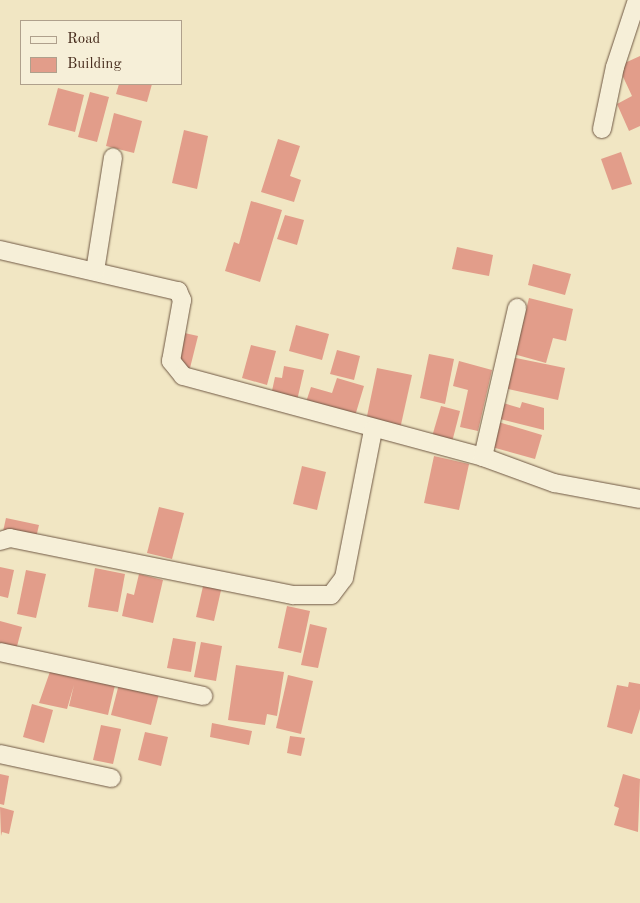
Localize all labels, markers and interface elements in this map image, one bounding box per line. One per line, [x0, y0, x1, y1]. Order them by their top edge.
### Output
legend [20, 20, 182, 85]
text: Road [67, 32, 100, 47]
text: Building [67, 57, 122, 72]

